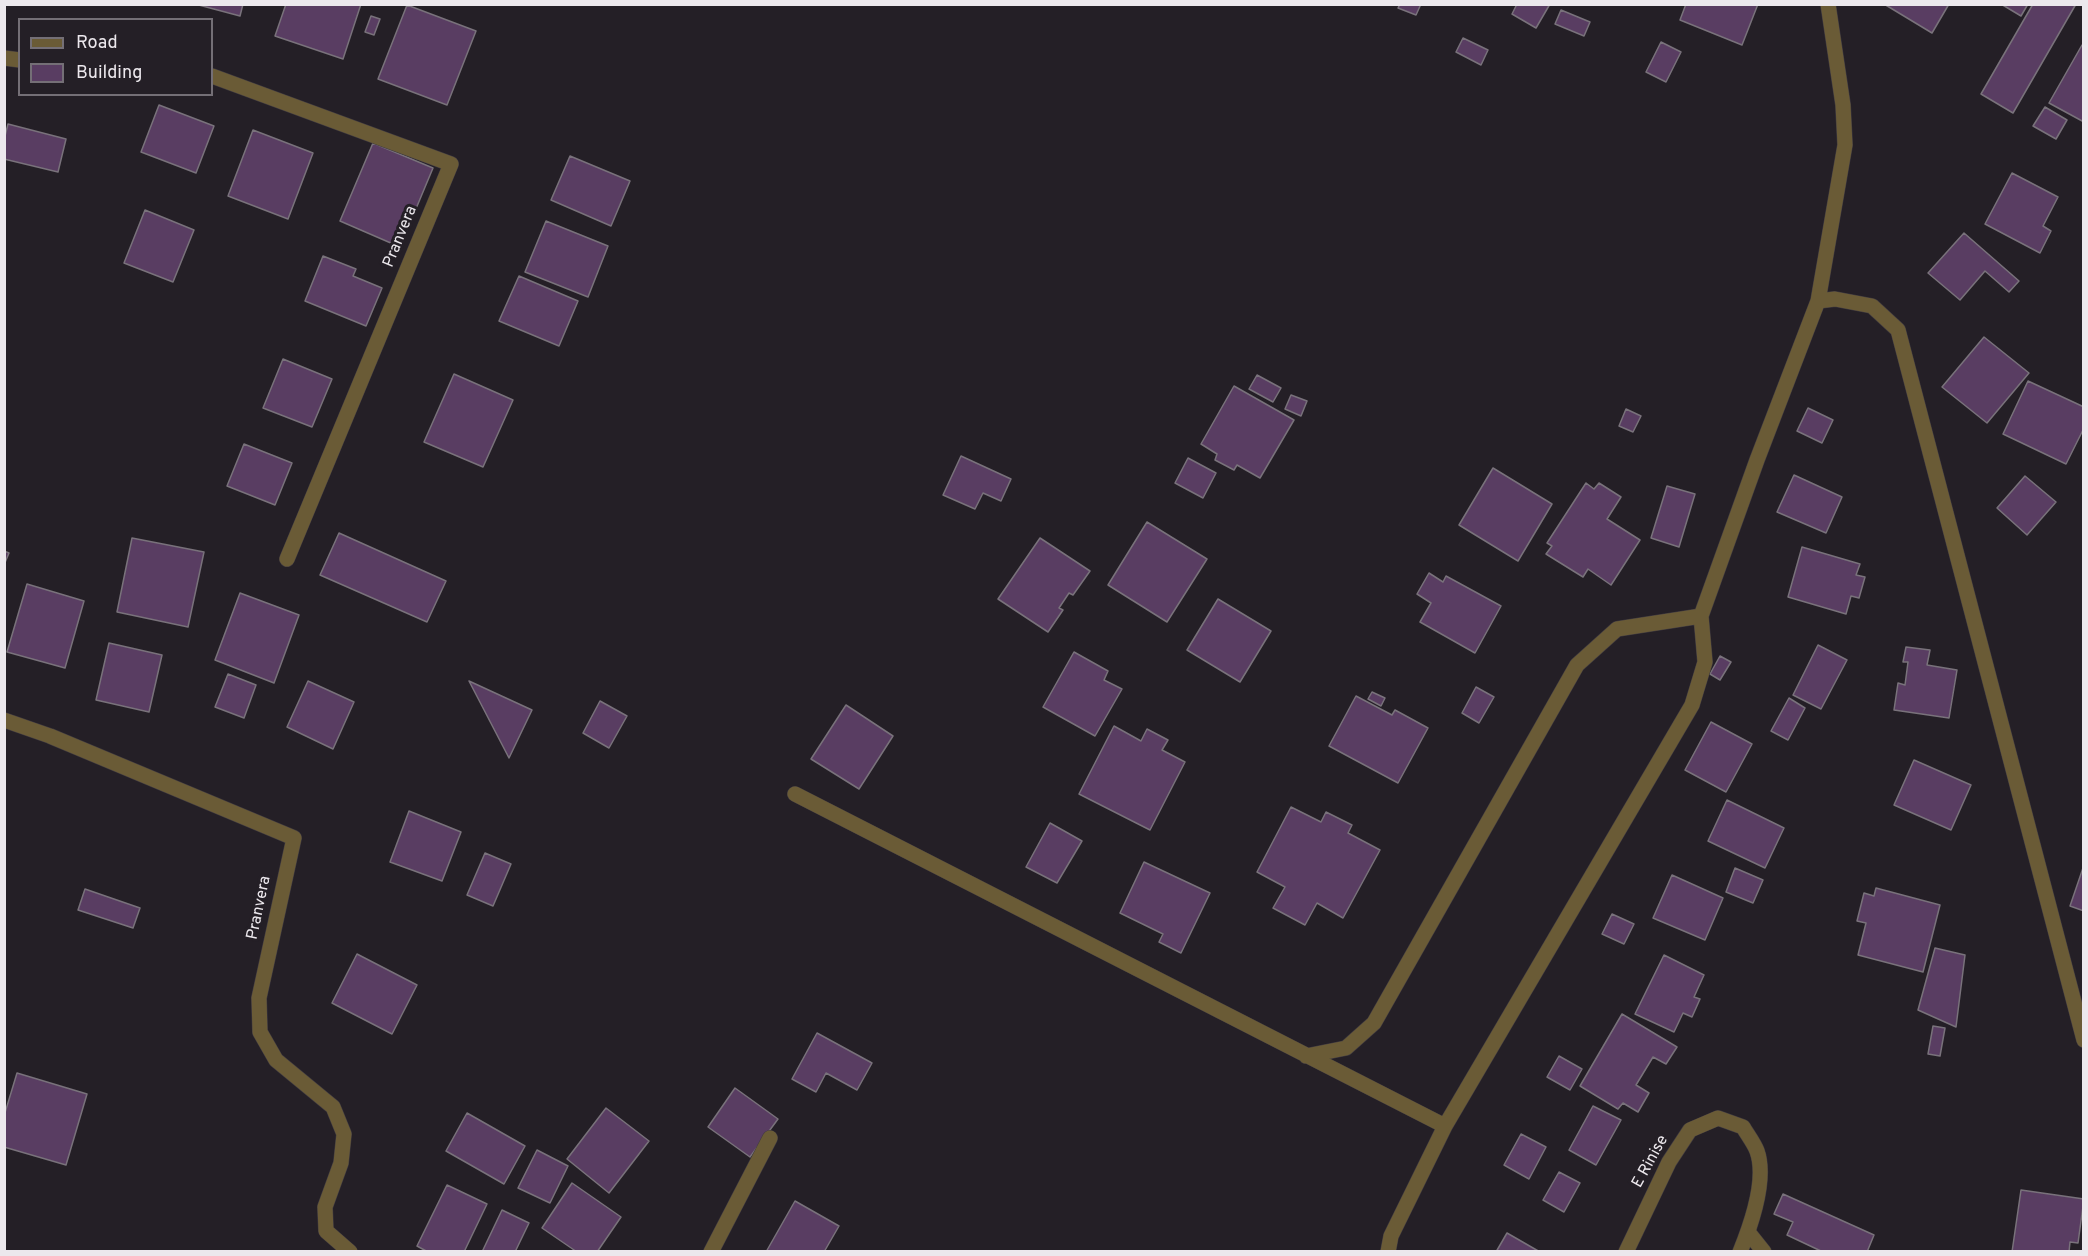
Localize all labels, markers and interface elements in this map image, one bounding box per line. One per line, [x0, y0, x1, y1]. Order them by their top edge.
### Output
legend [18, 18, 213, 96]
text: Road [76, 32, 118, 55]
text: Building [76, 62, 142, 85]
street label: Pranvera [380, 203, 422, 271]
street label: Pranvera [244, 874, 276, 942]
street label: E Rinise [1629, 1132, 1673, 1192]

